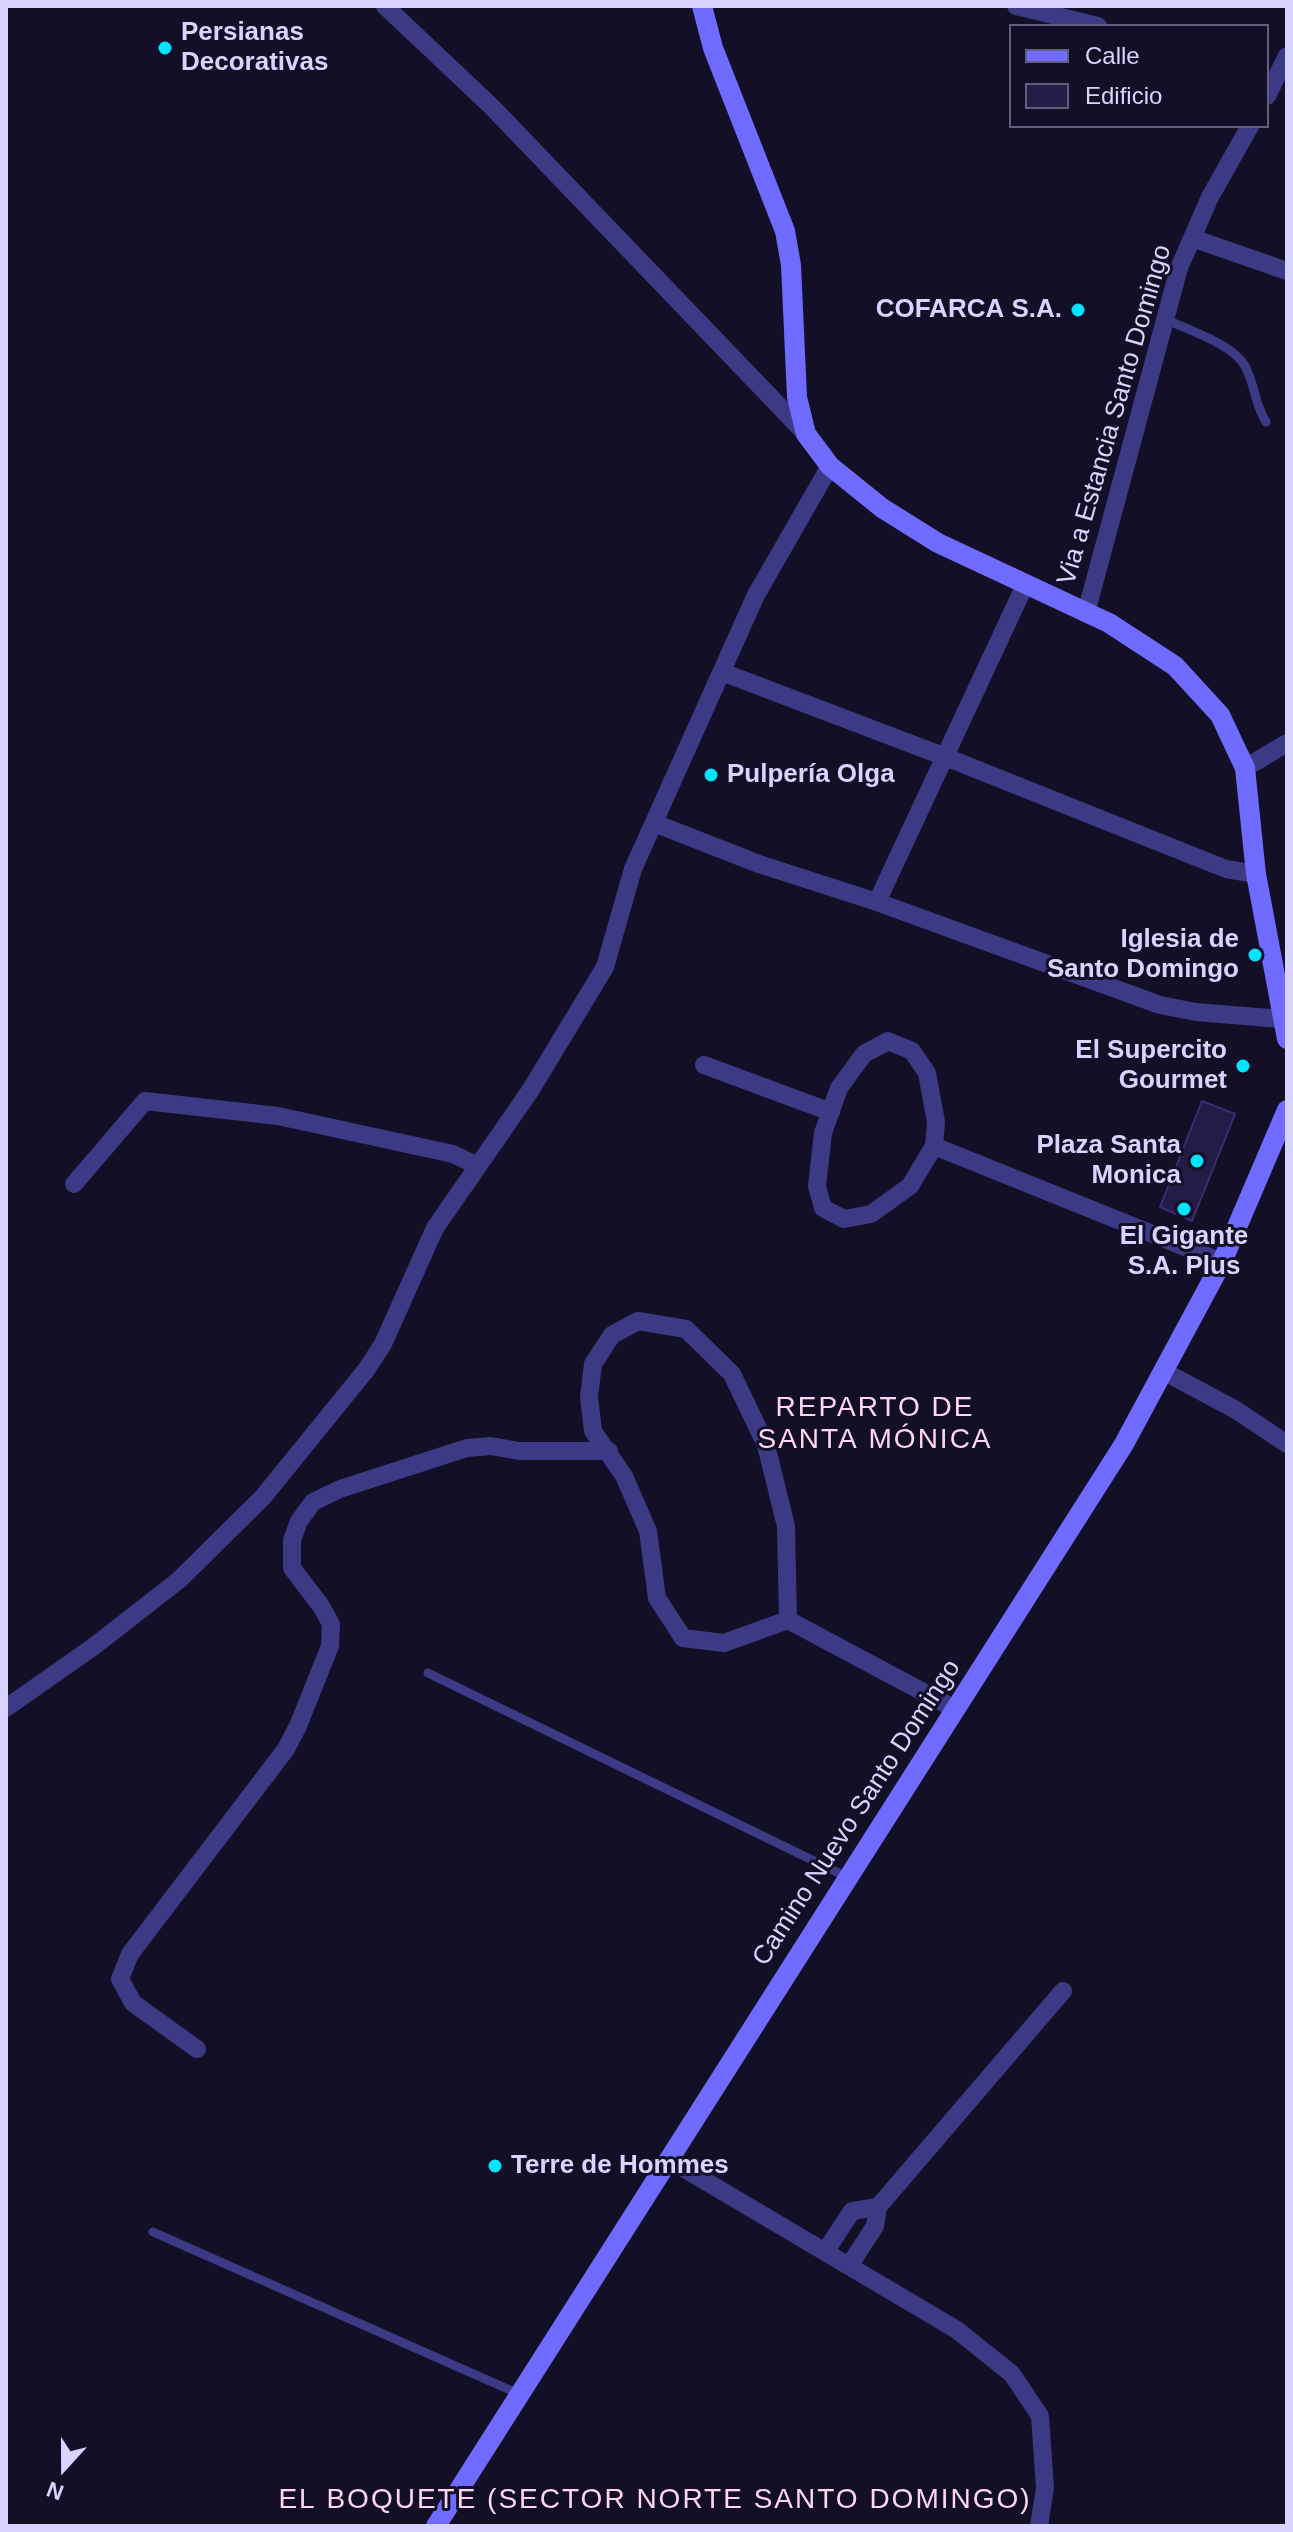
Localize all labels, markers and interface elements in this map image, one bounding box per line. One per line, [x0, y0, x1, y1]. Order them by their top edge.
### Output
place label: Persianas Decorativas [181, 17, 328, 78]
legend [1009, 24, 1269, 128]
marker: Persianas Decorativas [156, 39, 174, 57]
text: Calle [1085, 42, 1140, 69]
text: Edificio [1085, 82, 1162, 109]
street label: Via a Estancia Santo Domingo [1051, 241, 1179, 589]
place label: COFARCA S.A. [876, 294, 1062, 326]
marker: COFARCA S.A. [1069, 301, 1087, 319]
place label: Pulpería Olga [727, 759, 895, 791]
marker: Pulpería Olga [702, 766, 720, 784]
place label: Iglesia de Santo Domingo [1047, 924, 1239, 986]
marker: Iglesia de Santo Domingo [1246, 946, 1264, 964]
place label: El Supercito Gourmet [1075, 1035, 1227, 1096]
marker: El Supercito Gourmet [1234, 1057, 1252, 1075]
place label: Plaza Santa Monica [1036, 1130, 1181, 1192]
marker: Plaza Santa Monica [1188, 1152, 1206, 1170]
marker: El Gigante S.A. Plus [1175, 1200, 1193, 1218]
place label: El Gigante S.A. Plus [1120, 1221, 1248, 1282]
district label: REPARTO DE SANTA MÓNICA [757, 1391, 993, 1457]
street label: Camino Nuevo Santo Domingo [746, 1654, 968, 1972]
place label: Terre de Hommes [511, 2150, 729, 2182]
marker: Terre de Hommes [486, 2157, 504, 2175]
north arrow [24, 2428, 104, 2508]
text: N [43, 2476, 67, 2505]
district label: EL BOQUETE (SECTOR NORTE SANTO DOMINGO) [278, 2483, 1032, 2517]

